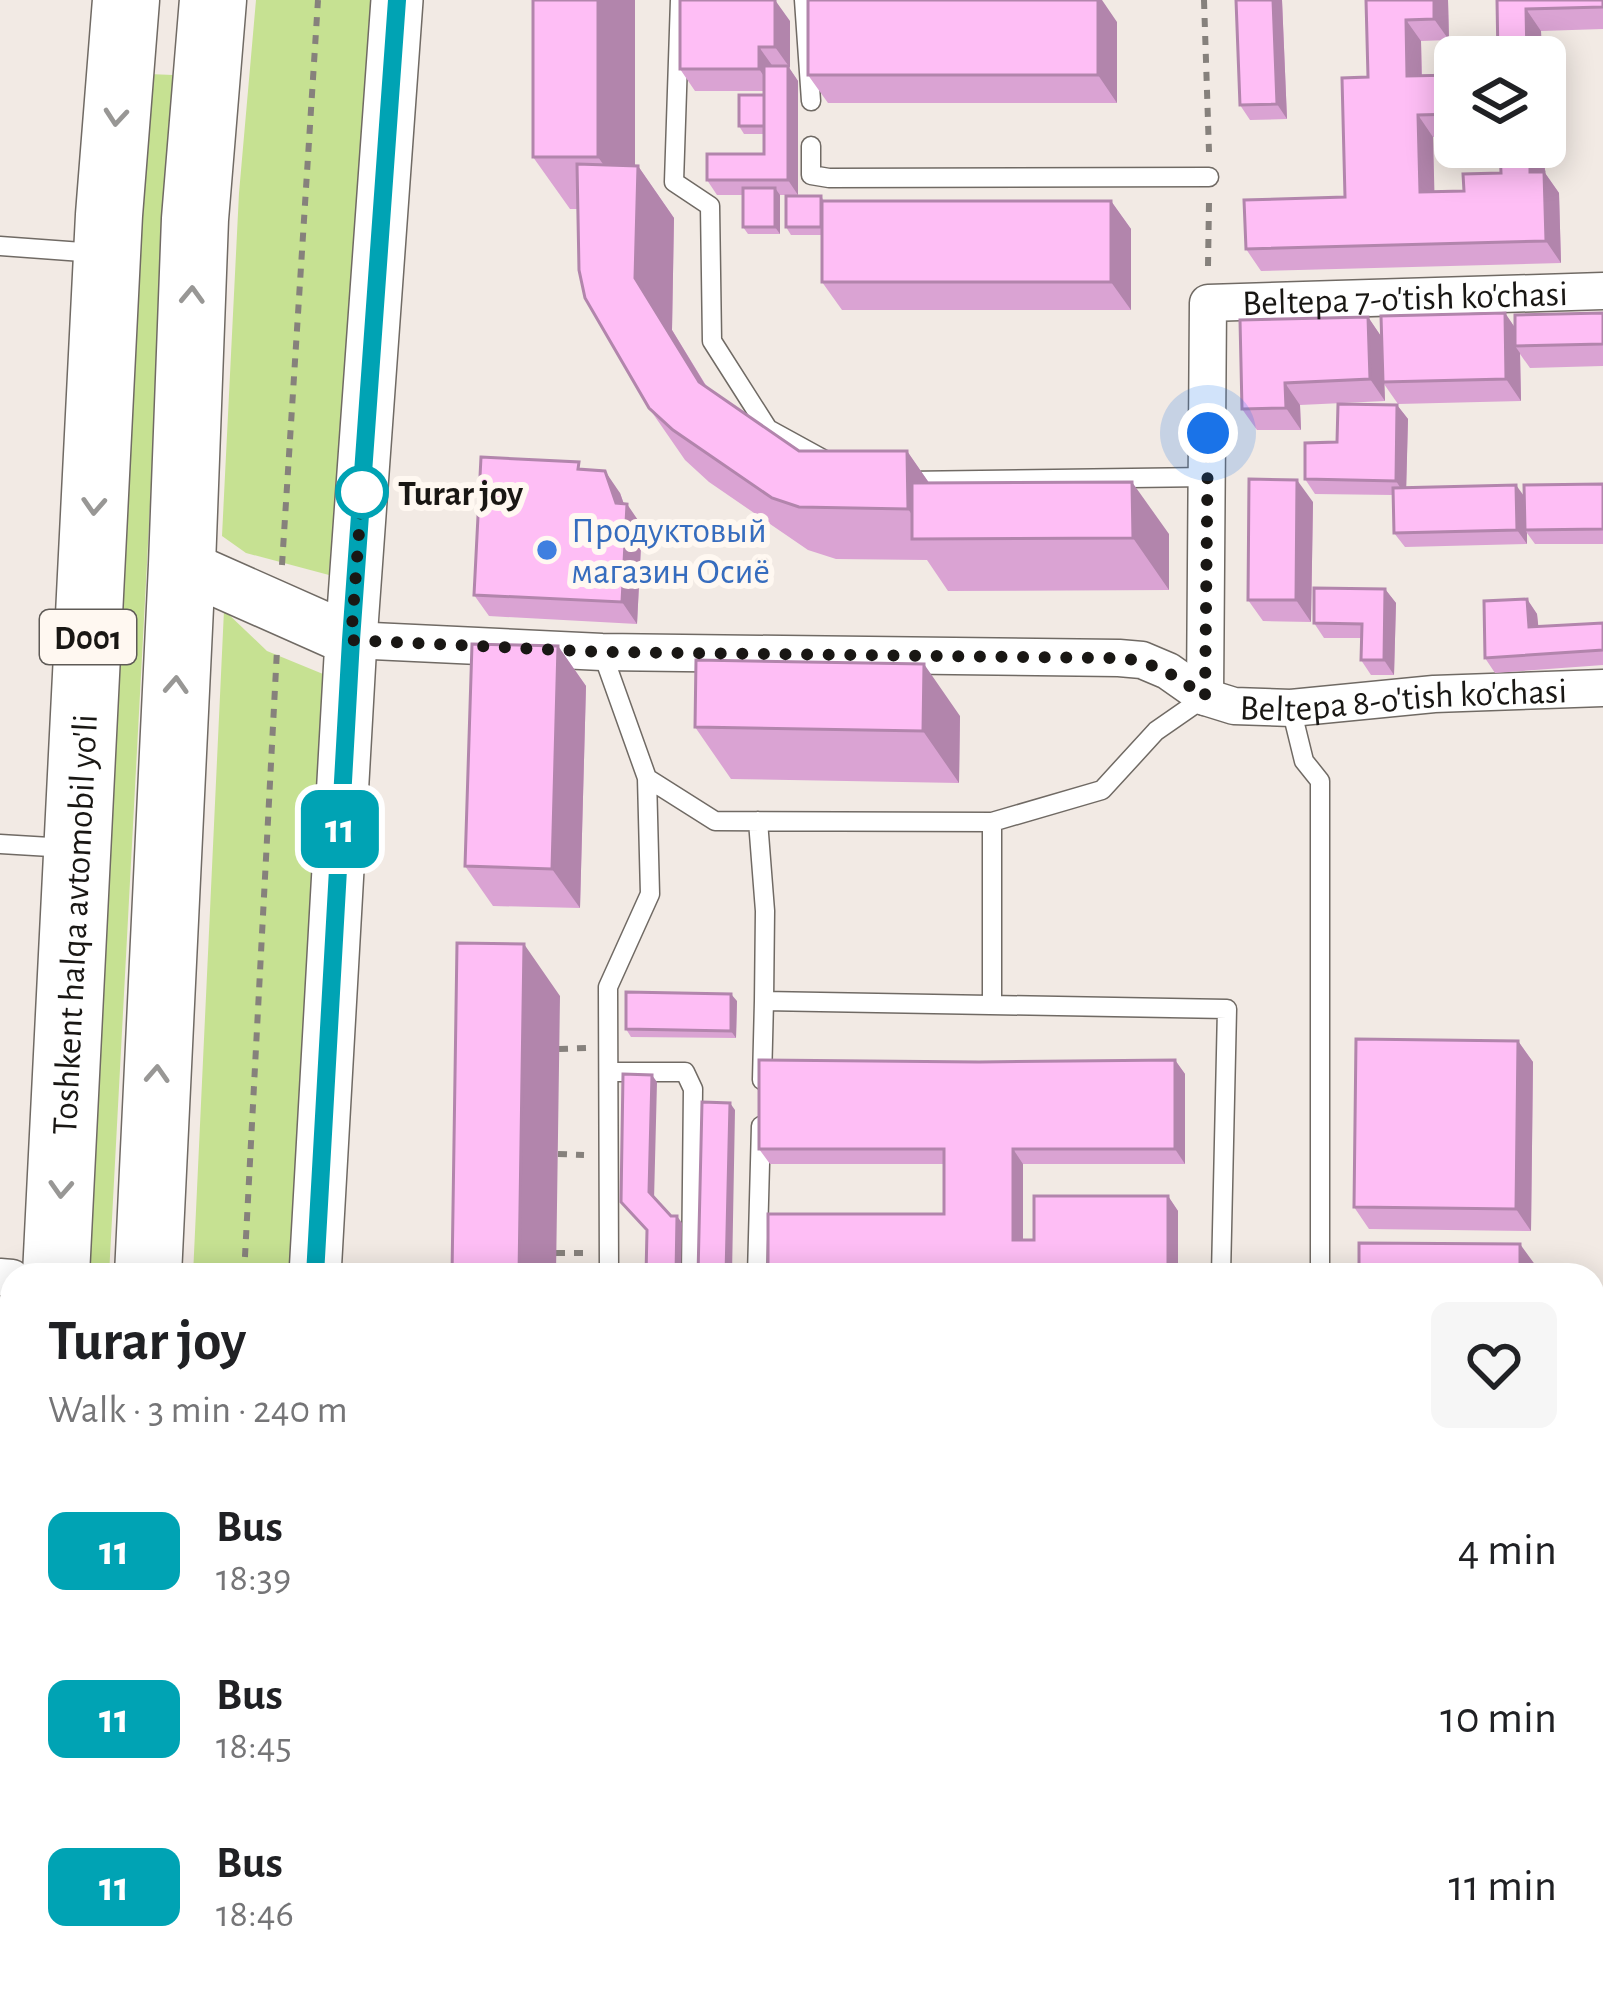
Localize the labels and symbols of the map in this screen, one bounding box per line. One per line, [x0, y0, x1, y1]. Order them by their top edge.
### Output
one-way arrow [104, 108, 130, 127]
street label: Beltepa 7-o'tish ko'chasi [1242, 276, 1568, 322]
one-way arrow [179, 285, 205, 304]
your location [1178, 403, 1238, 463]
marker: Turar joy [337, 467, 387, 517]
place label: Turar joy [398, 476, 524, 512]
one-way arrow [81, 497, 107, 516]
place label: Продуктовый магазин Осиё [571, 513, 770, 590]
marker: Продуктовый магазин Осиё [534, 537, 560, 563]
road number: D001 [40, 610, 136, 664]
street label: Beltepa 8-o'tish ko'chasi [1239, 673, 1568, 728]
one-way arrow [163, 675, 189, 694]
street label: Toshkent halqa avtomobil yo'li [47, 713, 104, 1136]
line badge: 11 [286, 790, 394, 868]
one-way arrow [144, 1064, 170, 1083]
one-way arrow [48, 1180, 74, 1199]

